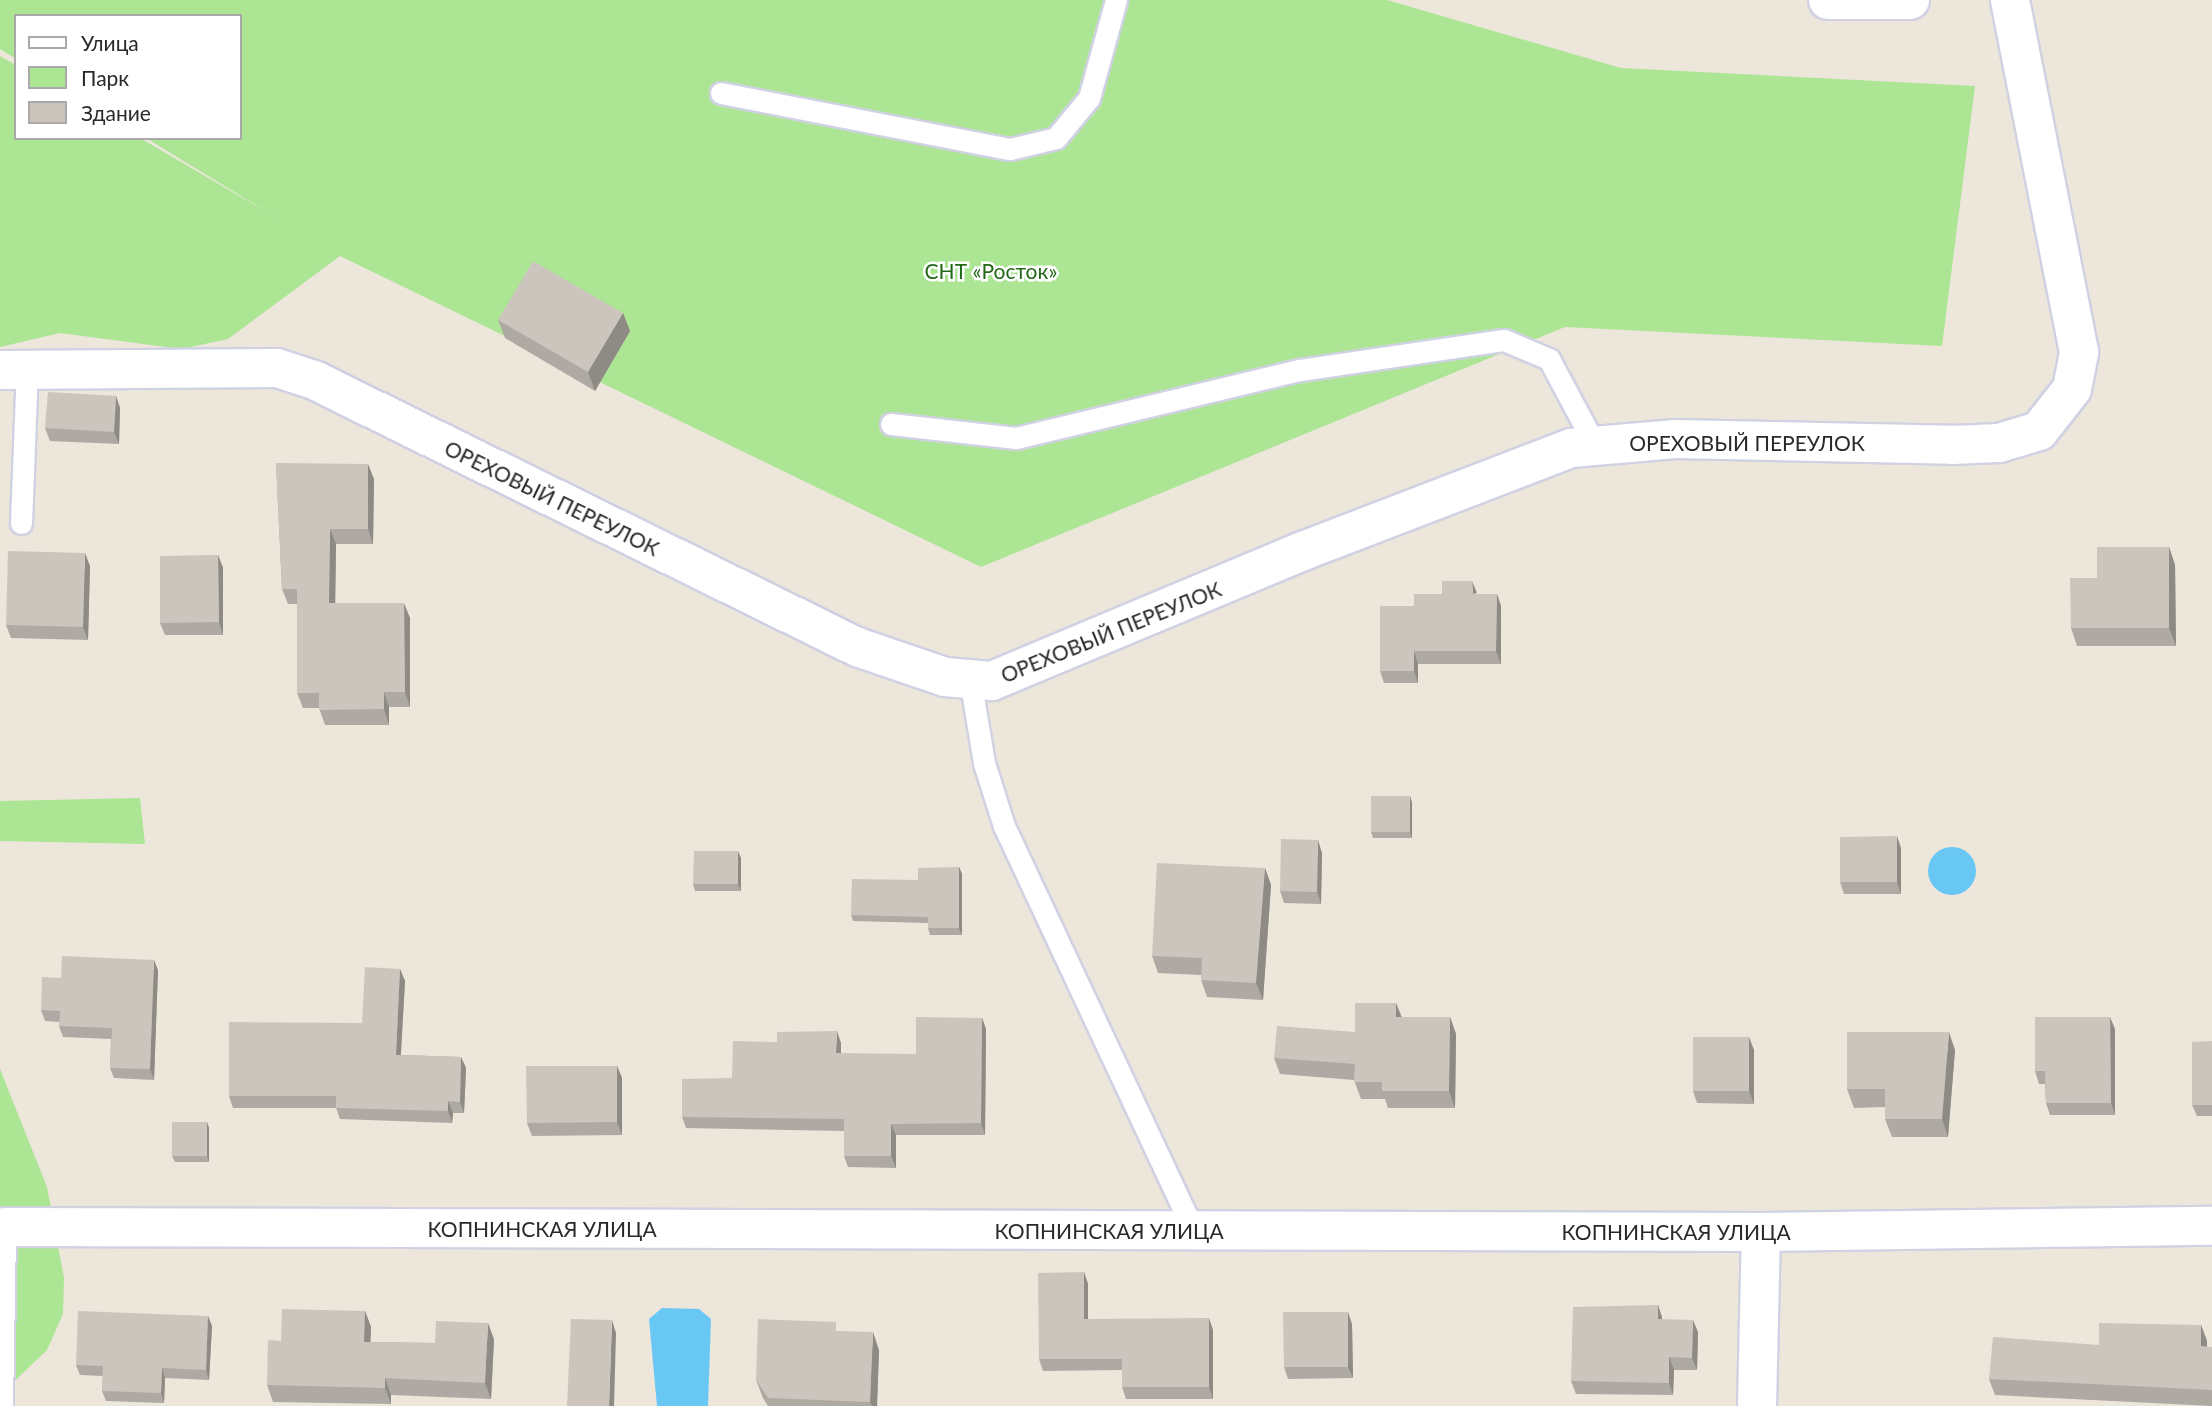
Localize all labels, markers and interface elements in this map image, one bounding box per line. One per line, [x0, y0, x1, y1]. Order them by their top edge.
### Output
legend [14, 14, 242, 140]
text: Улица [81, 30, 139, 55]
text: Парк [81, 65, 129, 90]
text: Здание [81, 100, 151, 125]
park label: СНТ «Росток» [925, 258, 1057, 284]
street label: ОРЕХОВЫЙ ПЕРЕУЛОК [1629, 430, 1865, 456]
street label: ОРЕХОВЫЙ ПЕРЕУЛОК [441, 435, 663, 561]
street label: ОРЕХОВЫЙ ПЕРЕУЛОК [997, 576, 1225, 688]
street label: КОПНИНСКАЯ УЛИЦА [427, 1216, 657, 1242]
street label: КОПНИНСКАЯ УЛИЦА [994, 1218, 1224, 1244]
street label: КОПНИНСКАЯ УЛИЦА [1561, 1219, 1791, 1245]

